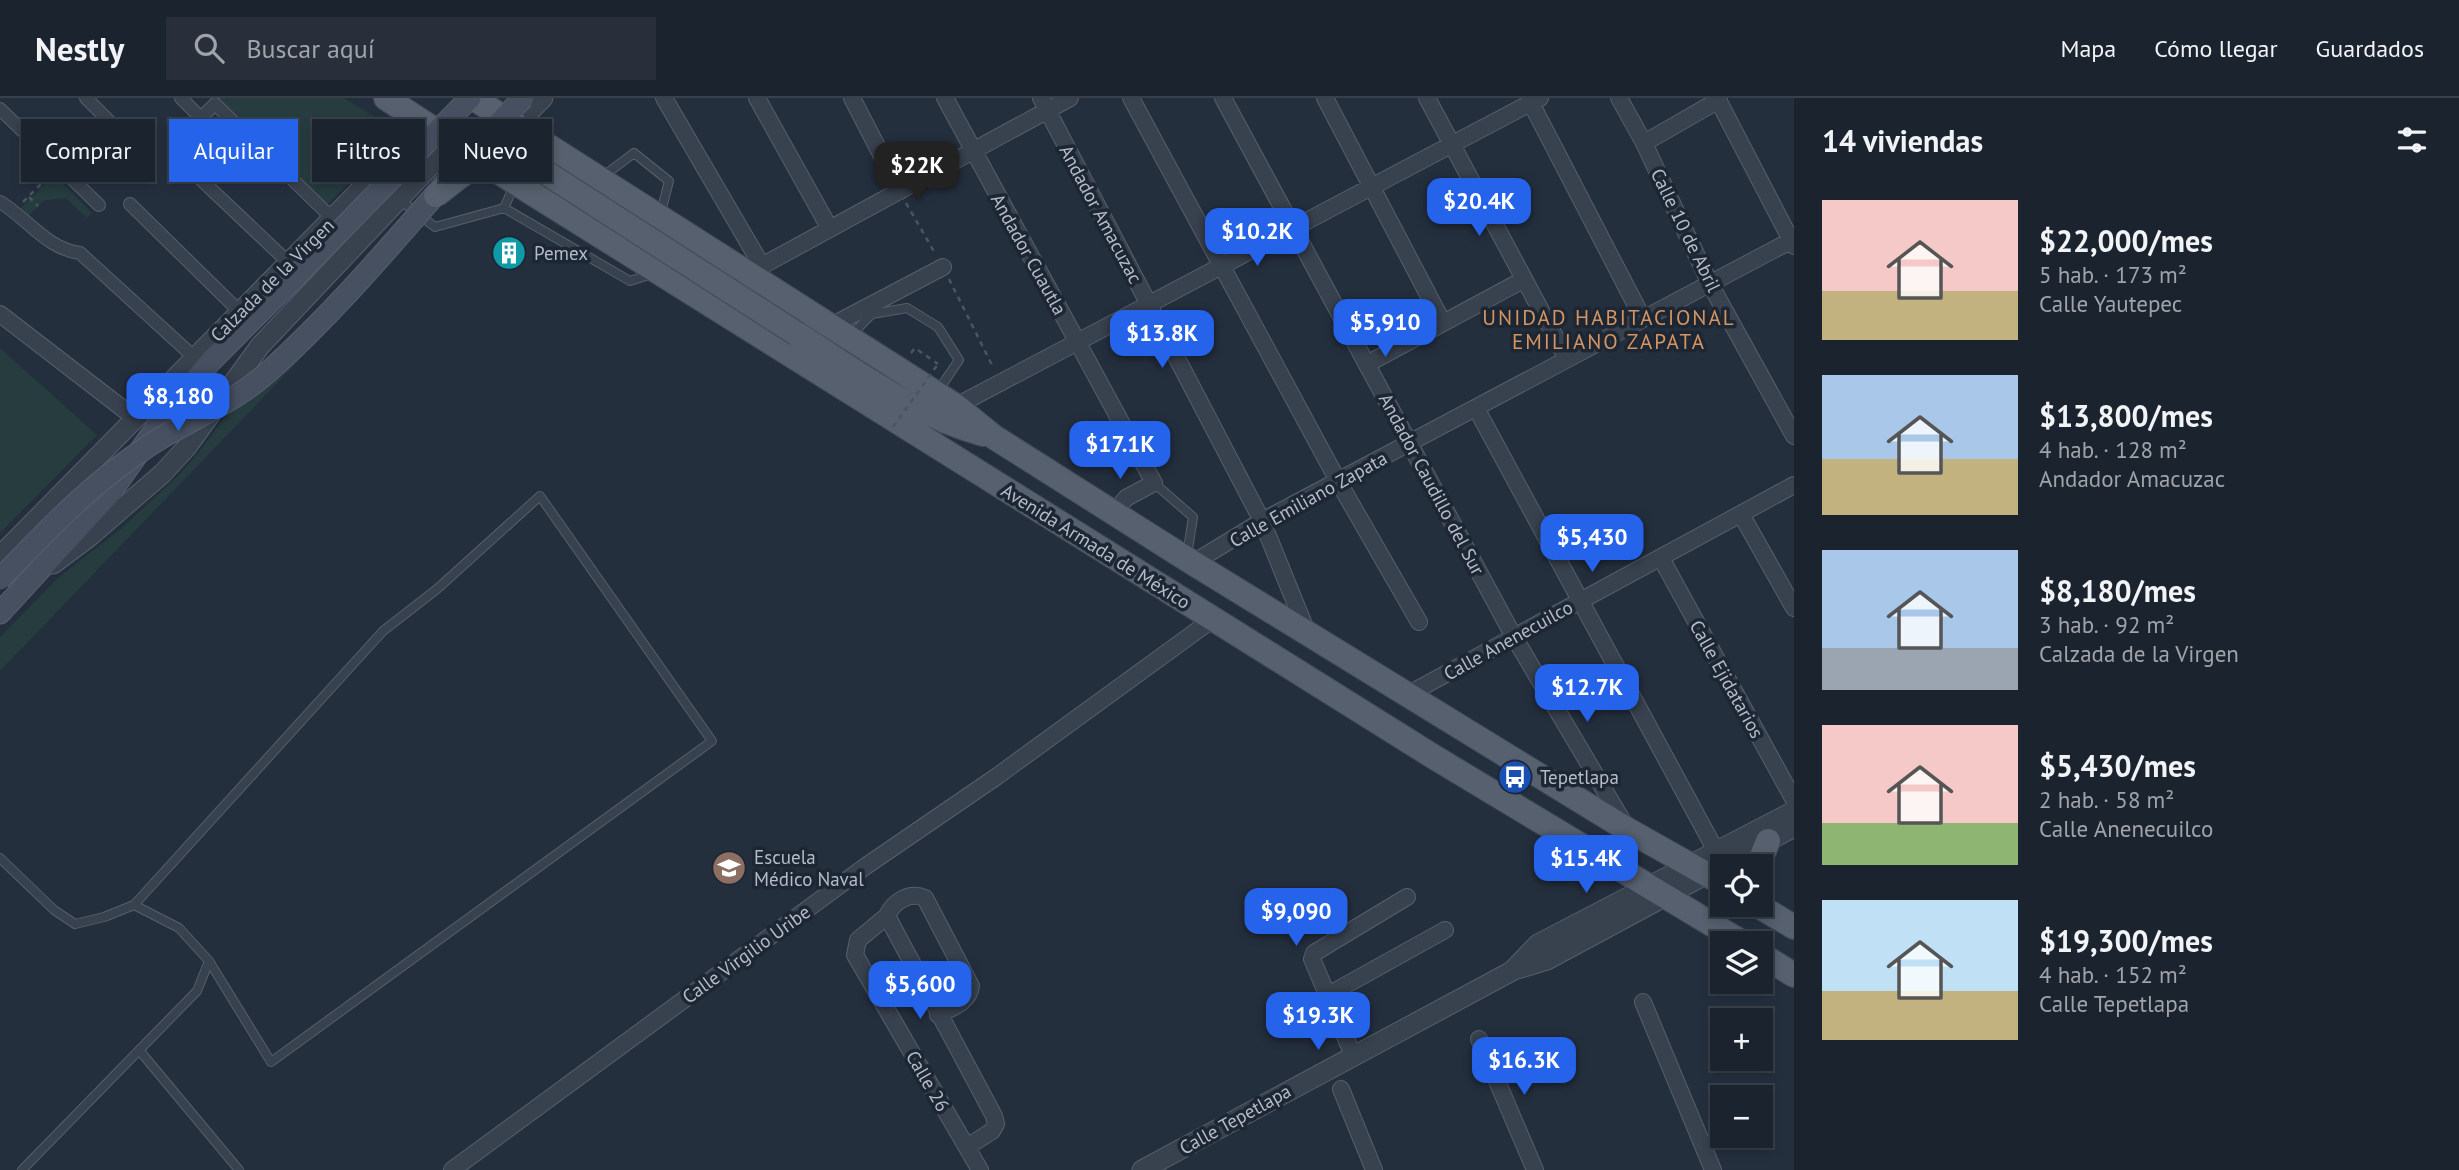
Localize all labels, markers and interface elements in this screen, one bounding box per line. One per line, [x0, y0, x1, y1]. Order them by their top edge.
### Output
search box [166, 17, 656, 80]
text: Nestly [35, 27, 124, 70]
icon: search [190, 29, 228, 67]
text: Buscar aquí [246, 32, 375, 65]
text: Mapa [2060, 33, 2116, 64]
text: Cómo llegar [2154, 33, 2278, 64]
text: Guardados [2316, 33, 2424, 64]
chip: Comprar [21, 119, 155, 182]
chip: Alquilar [169, 119, 298, 182]
chip: Filtros [312, 119, 425, 182]
chip: Nuevo [439, 119, 552, 182]
text: 14 viviendas [1822, 121, 1983, 160]
icon: filters [2393, 121, 2431, 159]
street label: Andador Amacuzac [1054, 140, 1148, 288]
pin: $22K [876, 142, 958, 202]
text: $22K [890, 150, 944, 179]
street label: Calle 10 de Abril [1646, 164, 1726, 296]
pin: $20.4K [1422, 178, 1536, 238]
text: $20.4K [1443, 186, 1515, 215]
street label: Andador Cuautla [986, 189, 1072, 319]
pin: $10.2K [1200, 208, 1314, 268]
street label: Calzada de la Virgen [205, 213, 339, 347]
text: $10.2K [1221, 216, 1293, 245]
text: $22,000/mes [2039, 221, 2213, 260]
icon: home [1878, 228, 1962, 312]
building icon: Pemex [490, 234, 528, 272]
place label: Pemex [534, 241, 588, 265]
text: 5 hab. · 173 m² [2039, 260, 2187, 289]
text: Calle Yautepec [2039, 289, 2182, 318]
pin: $5,910 [1328, 300, 1442, 359]
district label: UNIDAD HABITACIONAL EMILIANO ZAPATA [1482, 304, 1736, 355]
text: $5,910 [1349, 307, 1421, 336]
pin: $13.8K [1105, 310, 1219, 370]
text: $13.8K [1126, 318, 1198, 347]
pin: $8,180 [121, 374, 235, 433]
text: $8,180 [142, 381, 214, 410]
street label: Andador Caudillo del Sur [1374, 389, 1490, 579]
text: $13,800/mes [2039, 396, 2213, 435]
icon: home [1878, 403, 1962, 487]
pin: $17.1K [1063, 422, 1177, 481]
text: $17.1K [1085, 429, 1155, 458]
text: 4 hab. · 128 m² [2039, 435, 2187, 464]
street label: Calle Emiliano Zapata [1225, 446, 1391, 552]
text: Andador Amacuzac [2039, 464, 2225, 493]
street label: Avenida Armada de México [997, 478, 1195, 614]
pin: $5,430 [1535, 514, 1649, 574]
text: $5,430 [1556, 522, 1628, 551]
text: $8,180/mes [2039, 571, 2196, 610]
icon: home [1878, 578, 1962, 662]
street label: Calle Anenecuilco [1439, 595, 1577, 685]
text: 3 hab. · 92 m² [2039, 610, 2174, 639]
street label: Calle Ejidatarios [1685, 616, 1769, 742]
text: Calzada de la Virgen [2039, 639, 2239, 668]
pin: $12.7K [1530, 664, 1644, 724]
text: $12.7K [1551, 672, 1623, 701]
text: $5,430/mes [2039, 746, 2196, 785]
icon: home [1878, 753, 1962, 837]
bus stop icon: Tepetlapa [1496, 758, 1534, 796]
place label: Tepetlapa [1540, 765, 1619, 789]
text: 2 hab. · 58 m² [2039, 785, 2174, 814]
text: Calle Anenecuilco [2039, 814, 2213, 843]
pin: $15.4K [1529, 836, 1643, 895]
text: $15.4K [1550, 843, 1622, 872]
place label: Escuela Médico Naval [754, 845, 864, 891]
school or university icon: Escuela Médico Naval [710, 849, 748, 887]
map controls [1710, 854, 1773, 1148]
button: locate [1710, 854, 1773, 917]
pin: $9,090 [1239, 888, 1353, 948]
text: $9,090 [1260, 896, 1332, 925]
street label: Calle Virgilio Uribe [677, 899, 815, 1009]
text: $19,300/mes [2039, 921, 2213, 960]
icon: home [1878, 928, 1962, 1012]
button: layers [1710, 931, 1773, 994]
text: 4 hab. · 152 m² [2039, 960, 2187, 989]
pin: $5,600 [863, 962, 977, 1021]
text: $5,600 [884, 969, 956, 998]
text: Calle Tepetlapa [2039, 989, 2189, 1018]
pin: $19.3K [1261, 992, 1375, 1052]
text: $19.3K [1282, 1000, 1354, 1029]
button: + [1710, 1008, 1773, 1071]
pin: $16.3K [1467, 1038, 1581, 1097]
text: $16.3K [1488, 1045, 1560, 1074]
street label: Calle 26 [901, 1046, 955, 1116]
street label: Calle Tepetlapa [1175, 1078, 1295, 1160]
button: − [1710, 1085, 1773, 1148]

